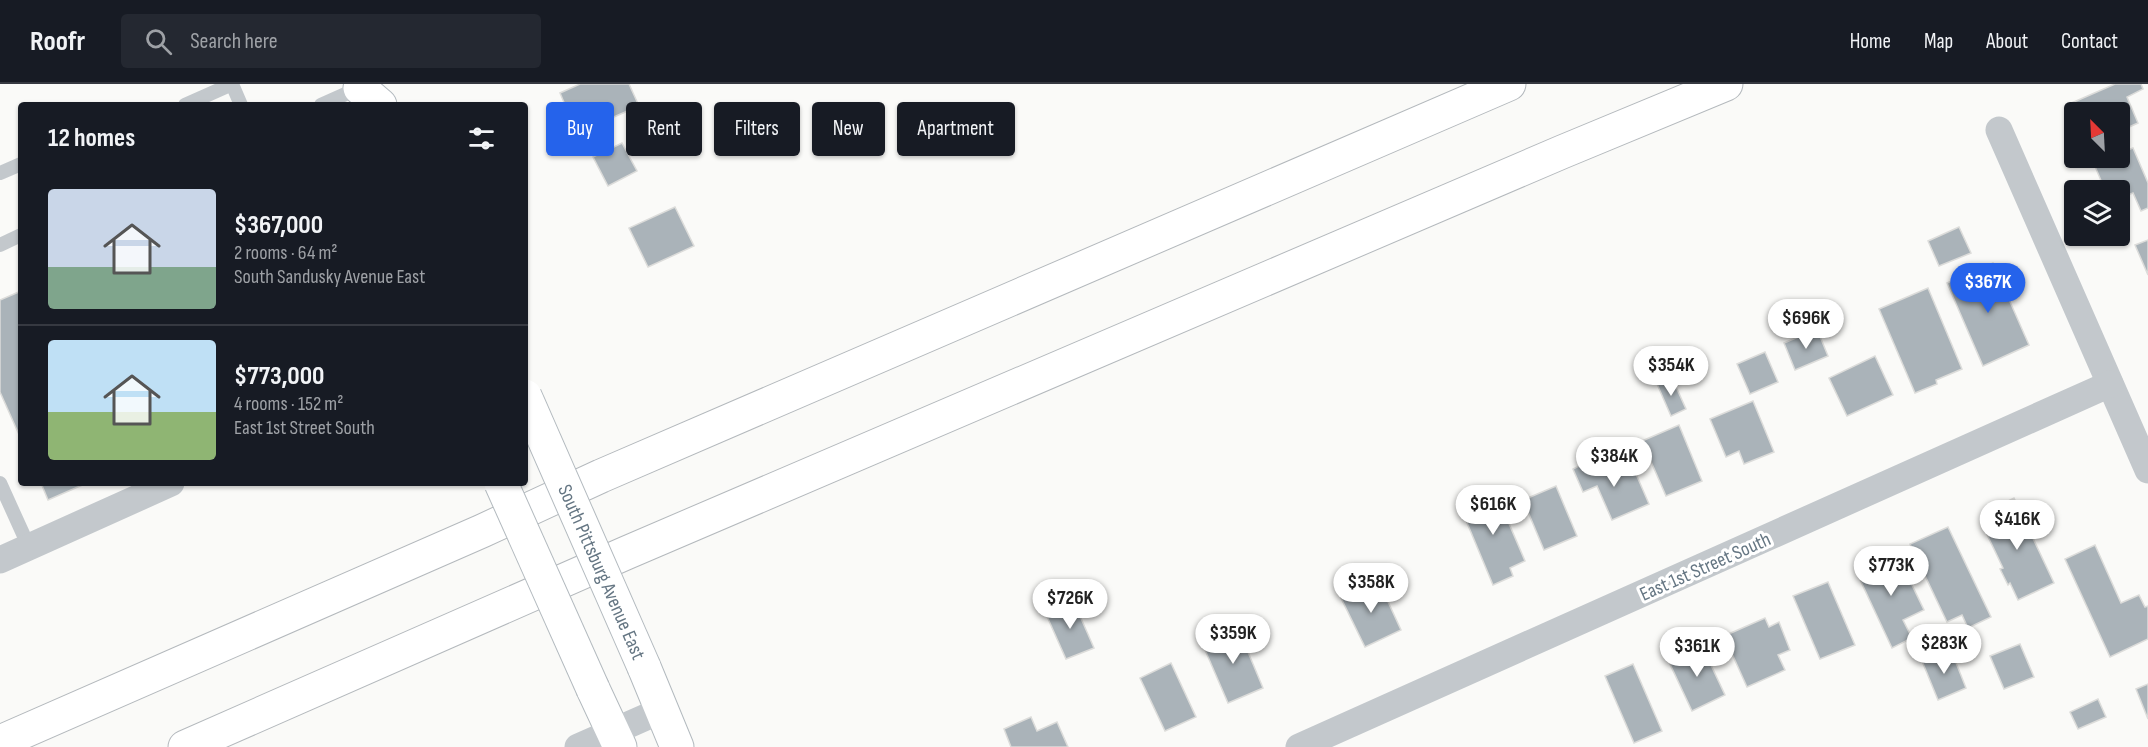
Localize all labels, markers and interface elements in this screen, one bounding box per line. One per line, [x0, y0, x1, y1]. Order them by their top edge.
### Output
search box [121, 14, 541, 68]
text: Roofr [30, 25, 85, 58]
icon: search [142, 25, 175, 58]
text: Search here [190, 28, 278, 55]
text: Home [1850, 29, 1891, 54]
text: Map [1924, 29, 1953, 54]
text: About [1986, 29, 2028, 54]
text: Contact [2061, 29, 2118, 54]
chip: Buy [546, 102, 614, 156]
chip: Rent [626, 102, 702, 156]
chip: Filters [714, 102, 800, 156]
chip: New [812, 102, 885, 156]
chip: Apartment [897, 102, 1015, 156]
north arrow [2064, 102, 2130, 168]
map controls [2064, 102, 2130, 246]
icon: filters [465, 122, 498, 155]
text: 12 homes [48, 123, 135, 154]
button: layers [2064, 180, 2130, 246]
text: $367,000 [234, 210, 323, 241]
icon: home [96, 213, 168, 285]
text: 2 rooms · 64 m² [234, 241, 338, 265]
pin: $367K [1946, 263, 2030, 314]
text: South Sandusky Avenue East [234, 265, 425, 289]
text: $367K [1964, 270, 2012, 294]
pin: $696K [1764, 299, 1848, 350]
text: $696K [1782, 306, 1830, 330]
pin: $354K [1629, 346, 1713, 397]
text: $354K [1647, 353, 1695, 377]
text: $773,000 [234, 361, 324, 392]
icon: home [96, 364, 168, 436]
text: 4 rooms · 152 m² [234, 392, 343, 416]
text: East 1st Street South [234, 416, 375, 440]
pin: $384K [1572, 437, 1656, 488]
text: $384K [1590, 444, 1638, 468]
street label: South Pittsburg Avenue East [552, 481, 650, 663]
pin: $616K [1451, 485, 1535, 536]
text: $616K [1470, 492, 1516, 516]
pin: $416K [1975, 500, 2059, 551]
text: $416K [1994, 507, 2040, 531]
street label: East 1st Street South [1636, 527, 1775, 607]
pin: $773K [1849, 546, 1933, 597]
text: $773K [1868, 553, 1914, 577]
pin: $358K [1329, 563, 1413, 614]
text: $358K [1347, 570, 1395, 594]
pin: $726K [1028, 579, 1112, 630]
text: $726K [1047, 586, 1093, 610]
pin: $359K [1191, 614, 1275, 665]
text: $359K [1209, 621, 1257, 645]
pin: $283K [1902, 624, 1986, 675]
pin: $361K [1655, 627, 1739, 678]
text: $283K [1920, 631, 1968, 655]
text: $361K [1674, 634, 1720, 658]

